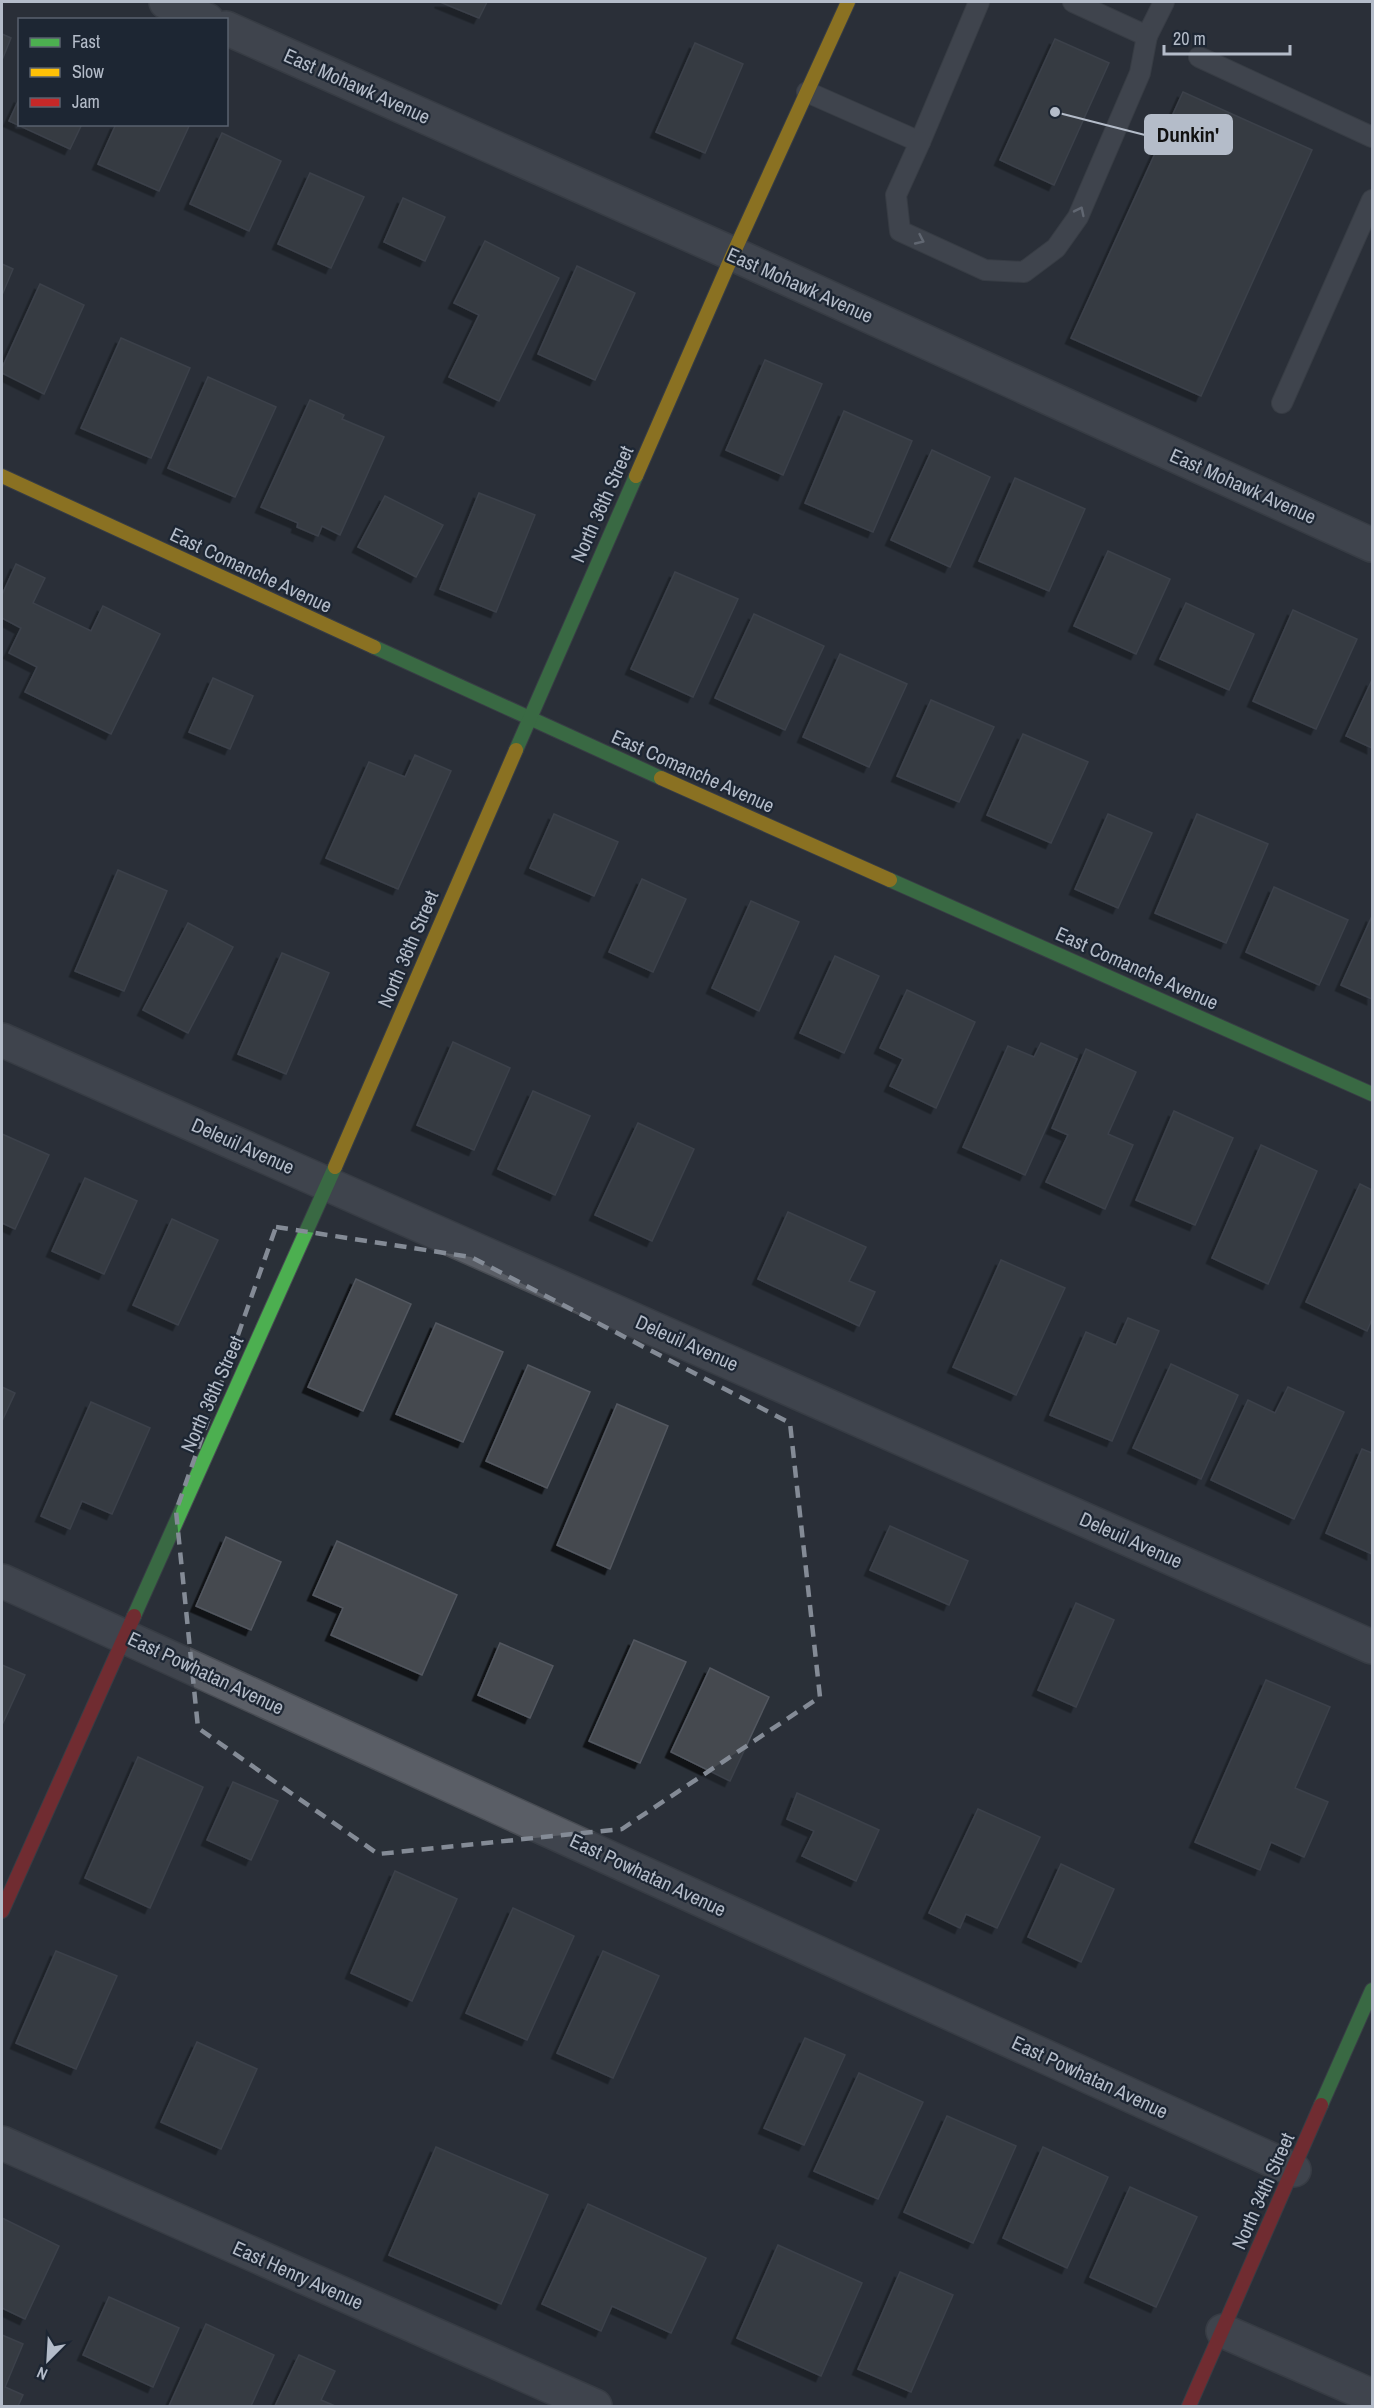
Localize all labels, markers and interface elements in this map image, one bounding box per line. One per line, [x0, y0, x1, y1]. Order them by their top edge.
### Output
legend [18, 18, 228, 126]
scale bar [1164, 18, 1290, 56]
text: 20 m [1173, 26, 1206, 51]
text: Fast [72, 29, 100, 54]
street label: East Mohawk Avenue [280, 41, 435, 130]
text: Slow [72, 59, 104, 84]
text: Jam [72, 89, 100, 114]
callout: Dunkin' [1145, 115, 1232, 154]
text: Dunkin' [1157, 120, 1219, 149]
one-way arrow [1073, 206, 1085, 217]
one-way arrow [913, 233, 924, 245]
street label: East Mohawk Avenue [723, 240, 878, 329]
street label: North 36th Street [564, 441, 639, 566]
street label: East Mohawk Avenue [1166, 441, 1321, 530]
street label: East Comanche Avenue [166, 520, 337, 619]
street label: East Comanche Avenue [607, 722, 779, 819]
street label: North 36th Street [371, 886, 445, 1012]
street label: East Comanche Avenue [1051, 919, 1223, 1016]
street label: Deleuil Avenue [187, 1111, 299, 1180]
street label: Deleuil Avenue [631, 1308, 743, 1377]
street label: North 36th Street [174, 1331, 249, 1456]
street label: Deleuil Avenue [1075, 1505, 1187, 1574]
street label: East Powhatan Avenue [124, 1625, 289, 1721]
street label: East Powhatan Avenue [566, 1827, 731, 1923]
street label: East Powhatan Avenue [1008, 2029, 1173, 2125]
street label: North 34th Street [1225, 2128, 1300, 2253]
street label: East Henry Avenue [229, 2234, 368, 2315]
north arrow [18, 2330, 78, 2390]
text: N [33, 2362, 51, 2386]

